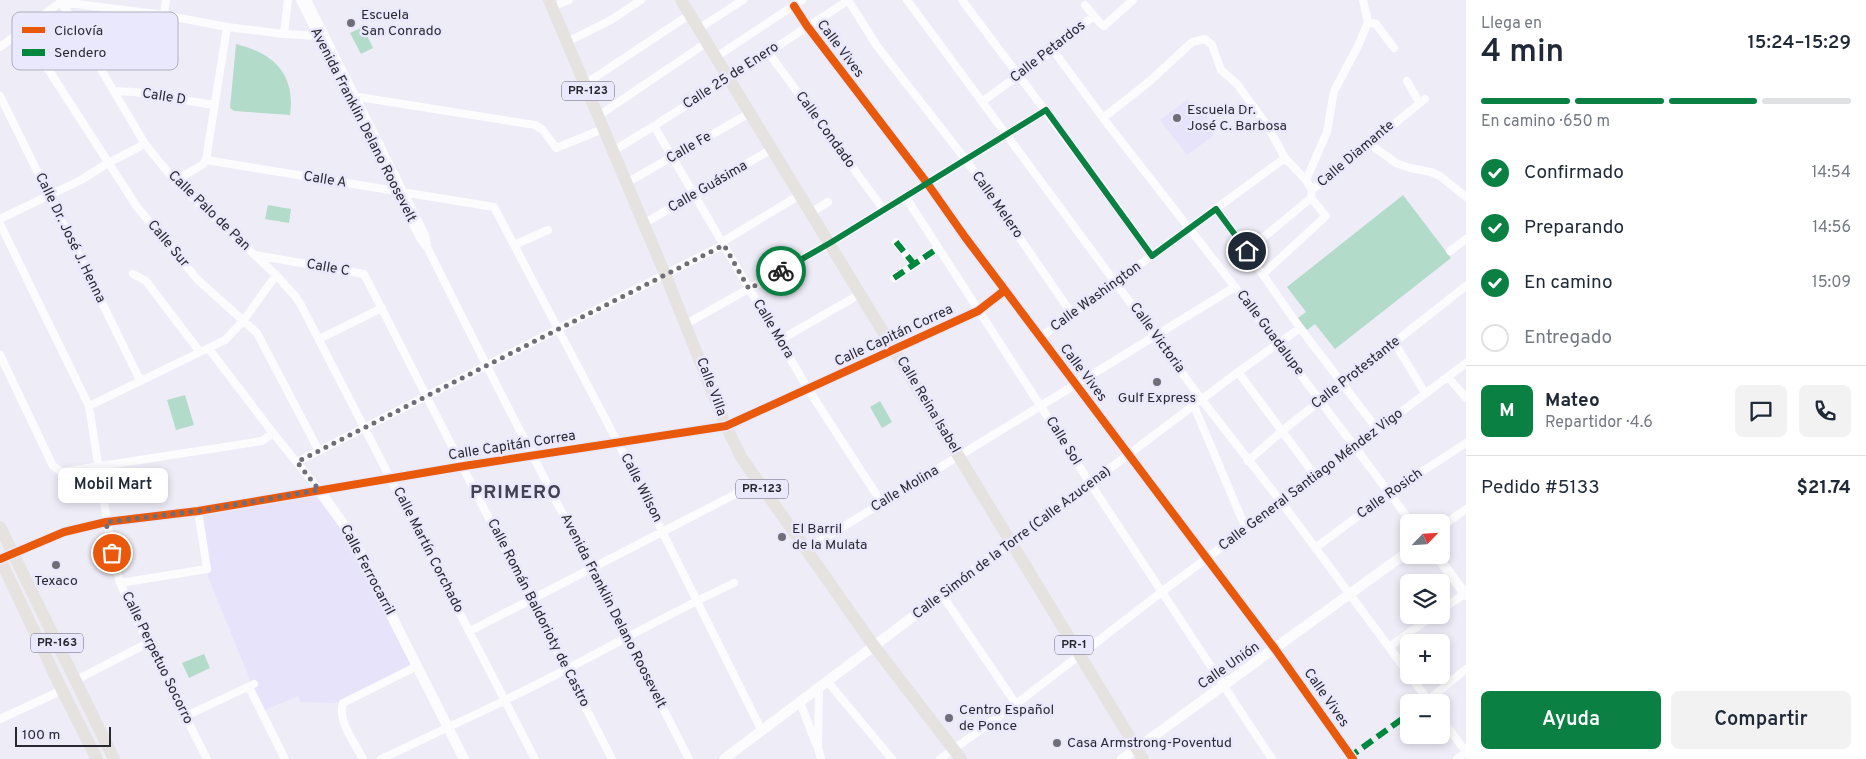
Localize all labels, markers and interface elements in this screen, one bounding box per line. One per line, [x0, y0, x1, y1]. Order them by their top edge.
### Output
place label: Escuela San Conrado [361, 7, 442, 40]
legend [12, 12, 178, 70]
text: Llega en [1481, 14, 1542, 34]
marker: Escuela San Conrado [345, 17, 357, 29]
street label: Calle Vives [813, 17, 867, 81]
street label: Calle Petardos [1007, 17, 1089, 87]
text: Ciclovía [54, 23, 103, 40]
street label: Avenida Franklin Delano Roosevelt [306, 25, 420, 225]
text: 15:24–15:29 [1747, 31, 1851, 55]
text: 4 min [1481, 33, 1564, 73]
street label: Calle 25 de Enero [680, 39, 782, 113]
text: Sendero [54, 45, 107, 62]
road number: PR-123 [562, 82, 614, 100]
street label: Calle D [141, 85, 187, 109]
street label: Calle Condado [791, 88, 859, 172]
place label: Escuela Dr. José C. Barbosa [1187, 102, 1287, 135]
marker: Escuela Dr. José C. Barbosa [1171, 112, 1183, 124]
text: En camino · 650 m [1481, 112, 1610, 132]
street label: Calle Diamante [1314, 117, 1398, 191]
street label: Calle Fe [664, 128, 714, 168]
street label: Calle Guásima [665, 157, 751, 217]
icon: check [1481, 159, 1509, 187]
text: Confirmado [1524, 161, 1624, 185]
text: 14:54 [1812, 163, 1851, 183]
street label: Calle Palo de Pan [164, 167, 254, 255]
street label: Calle A [302, 168, 348, 192]
street label: Calle Melero [968, 168, 1026, 242]
street label: Calle Dr. José J. Henna [31, 170, 109, 306]
icon: check [1481, 214, 1509, 242]
text: Preparando [1524, 216, 1624, 240]
street label: Calle Sur [143, 217, 193, 271]
text: 14:56 [1812, 218, 1851, 238]
pin [1226, 230, 1268, 272]
icon: home [1233, 237, 1261, 265]
courier [756, 246, 806, 296]
street label: Calle C [305, 256, 351, 280]
icon: bike [767, 257, 795, 285]
street label: Calle Washington [1047, 258, 1145, 336]
icon: check [1481, 269, 1509, 297]
text: En camino [1524, 271, 1613, 295]
text: 15:09 [1812, 273, 1851, 293]
street label: Calle Guadalupe [1232, 287, 1308, 379]
street label: Calle Mora [749, 296, 797, 362]
street label: Calle Victoria [1126, 300, 1188, 376]
street label: Calle Capitán Correa [832, 301, 956, 371]
text: Entregado [1524, 326, 1612, 350]
street label: Calle Protestante [1308, 333, 1404, 413]
street label: Calle Vives [1056, 341, 1110, 405]
street label: Calle Reina Isabel [892, 353, 964, 457]
street label: Calle Villa [692, 355, 730, 419]
marker: Gulf Express [1151, 376, 1163, 388]
button: chat [1735, 385, 1787, 437]
button: phone [1799, 385, 1851, 437]
text: Mateo [1545, 389, 1600, 413]
place label: Gulf Express [1118, 390, 1196, 407]
text: M [1499, 399, 1515, 423]
street label: Calle General Santiago Méndez Vigo [1216, 405, 1407, 555]
text: Repartidor · 4.6 [1545, 413, 1653, 433]
street label: Calle Sol [1041, 414, 1085, 468]
street label: Calle Capitán Correa [447, 428, 577, 464]
street label: Calle Wilson [616, 451, 666, 525]
street label: Calle Molina [868, 462, 942, 516]
street label: Calle Simón de la Torre (Calle Azucena) [910, 463, 1114, 623]
street label: Calle Rosich [1354, 465, 1426, 523]
callout: Mobil Mart [57, 468, 167, 503]
text: Mobil Mart [74, 475, 152, 495]
text: Pedido #5133 [1481, 476, 1600, 500]
text: $21.74 [1796, 476, 1851, 500]
road number: PR-123 [736, 479, 788, 498]
district label: PRIMERO [470, 481, 562, 505]
street label: Calle Martín Corchado [389, 484, 467, 616]
street label: Avenida Franklin Delano Roosevelt [556, 511, 670, 711]
north arrow [1400, 514, 1450, 564]
map controls [1400, 514, 1450, 744]
street label: Calle Román Baldorioty de Castro [483, 516, 593, 710]
place label: El Barril de la Mulata [792, 521, 868, 554]
street label: Calle Ferrocarril [336, 522, 398, 618]
marker: El Barril de la Mulata [776, 531, 788, 543]
pin [91, 532, 133, 574]
icon: bag [98, 539, 126, 567]
marker: Texaco [50, 559, 62, 571]
place label: Texaco [34, 573, 78, 590]
button: layers [1400, 574, 1450, 624]
street label: Calle Perpetuo Socorro [118, 589, 197, 727]
road number: PR-163 [31, 634, 83, 652]
button: + [1400, 634, 1450, 684]
road number: PR-1 [1055, 636, 1093, 654]
street label: Calle Unión [1195, 639, 1263, 693]
street label: Calle Vives [1300, 665, 1352, 731]
button: Ayuda [1481, 691, 1661, 749]
button: Compartir [1671, 691, 1851, 749]
button: − [1400, 694, 1450, 744]
place label: Centro Español de Ponce [959, 702, 1054, 735]
marker: Centro Español de Ponce [943, 712, 955, 724]
scale bar [15, 724, 111, 747]
text: 100 m [22, 727, 60, 744]
place label: Casa Armstrong-Poventud [1067, 735, 1232, 752]
marker: Casa Armstrong-Poventud [1051, 737, 1063, 749]

